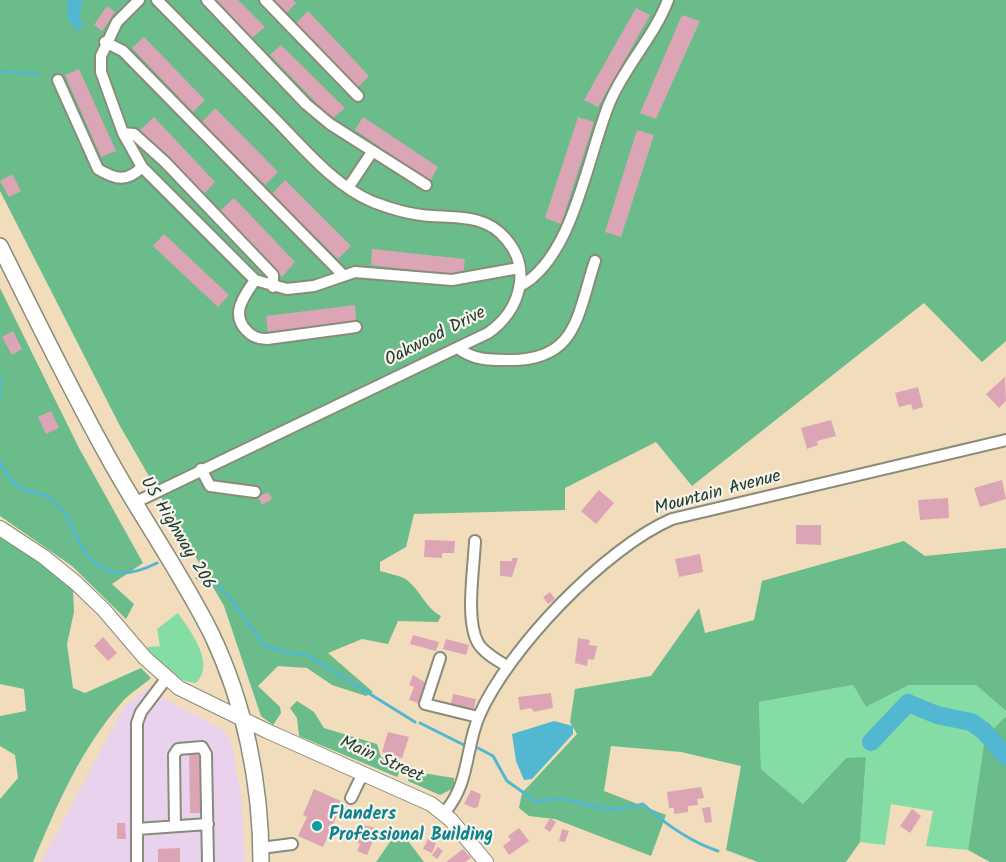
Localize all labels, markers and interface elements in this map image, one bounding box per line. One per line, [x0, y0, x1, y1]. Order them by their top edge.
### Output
street label: Oakwood Drive [382, 303, 490, 373]
street label: Mountain Avenue [652, 467, 784, 521]
street label: US Highway 206 [134, 474, 218, 594]
street label: Main Street [336, 733, 426, 789]
place label: Flanders Professional Building [329, 805, 493, 848]
marker: Flanders Professional Building [310, 819, 324, 833]

